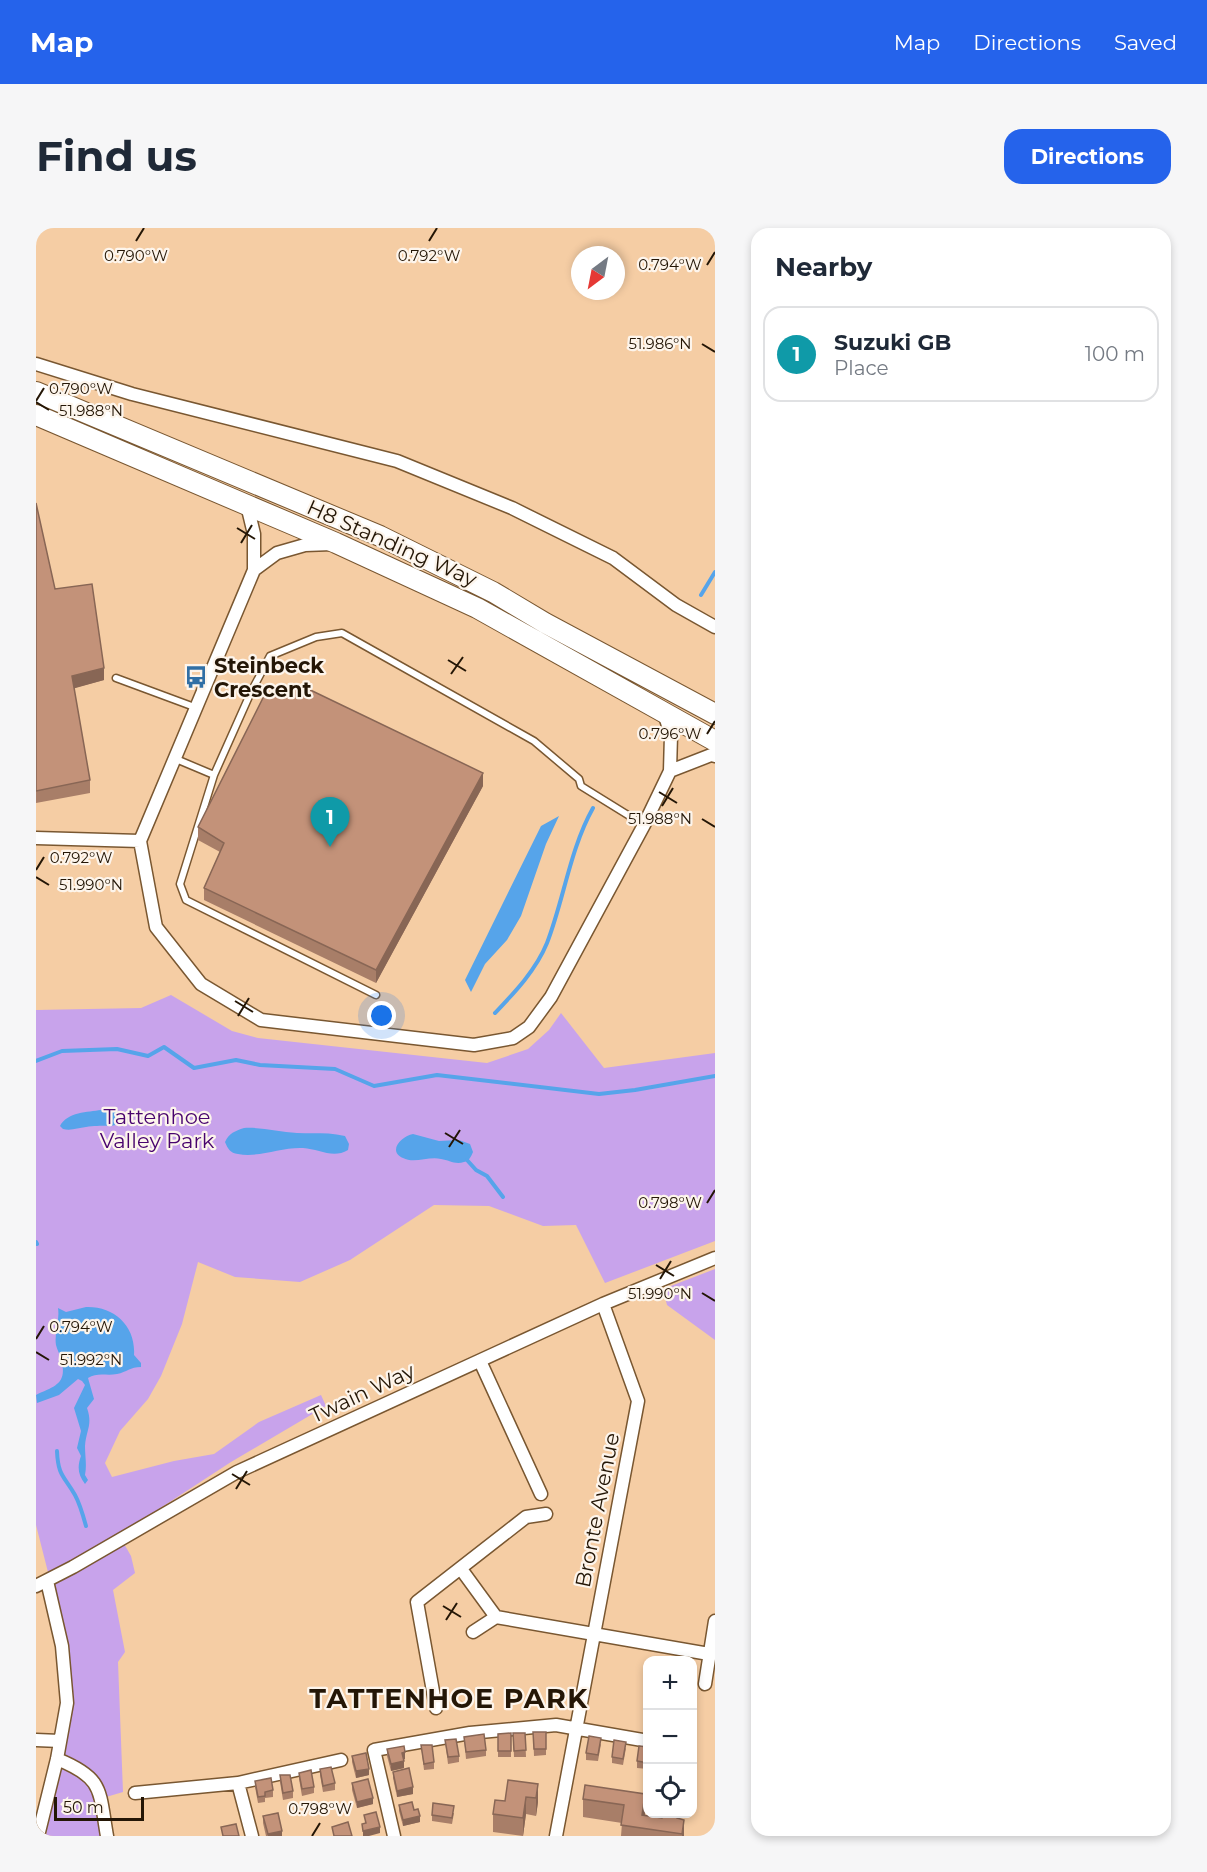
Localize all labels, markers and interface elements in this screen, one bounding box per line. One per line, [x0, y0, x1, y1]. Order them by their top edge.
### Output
text: Map [30, 25, 93, 59]
text: Map [894, 30, 940, 55]
text: Directions [973, 30, 1081, 55]
text: Saved [1114, 30, 1177, 55]
button: Directions [1004, 129, 1171, 184]
text: Find us [36, 130, 197, 182]
text: 0.790°W [104, 246, 168, 265]
text: 0.792°W [398, 246, 461, 265]
north arrow [571, 246, 625, 300]
text: Nearby [775, 251, 872, 283]
text: 0.794°W [638, 255, 702, 274]
text: Suzuki GB [834, 329, 951, 356]
text: 51.986°N [628, 334, 692, 353]
text: 1 [793, 342, 800, 366]
text: 100 m [1085, 342, 1145, 366]
text: Place [834, 356, 889, 380]
text: 0.790°W [49, 379, 113, 398]
text: 51.988°N [59, 401, 123, 420]
street label: H8 Standing Way [303, 494, 481, 592]
place label: Steinbeck Crescent [214, 653, 324, 702]
bus stop icon: Steinbeck Crescent [183, 664, 209, 690]
text: 0.796°W [639, 724, 702, 743]
pin: 1 [310, 798, 350, 847]
text: 51.988°N [628, 809, 692, 828]
text: 0.792°W [50, 848, 113, 867]
text: 51.990°N [59, 875, 123, 894]
your location [367, 1001, 396, 1030]
park label: Tattenhoe Valley Park [100, 1104, 215, 1153]
text: 0.798°W [638, 1193, 702, 1212]
text: 51.990°N [628, 1284, 692, 1303]
text: 0.794°W [49, 1317, 113, 1336]
text: 51.992°N [60, 1350, 122, 1369]
street label: Twain Way [306, 1358, 419, 1428]
street label: Bronte Avenue [570, 1431, 624, 1589]
map controls [643, 1656, 697, 1818]
button: + [643, 1656, 697, 1710]
district label: TATTENHOE PARK [309, 1682, 589, 1715]
button: − [643, 1710, 697, 1764]
button: locate [643, 1764, 697, 1818]
scale bar [54, 1794, 144, 1822]
text: 50 m [63, 1798, 104, 1817]
text: 0.798°W [288, 1799, 352, 1818]

